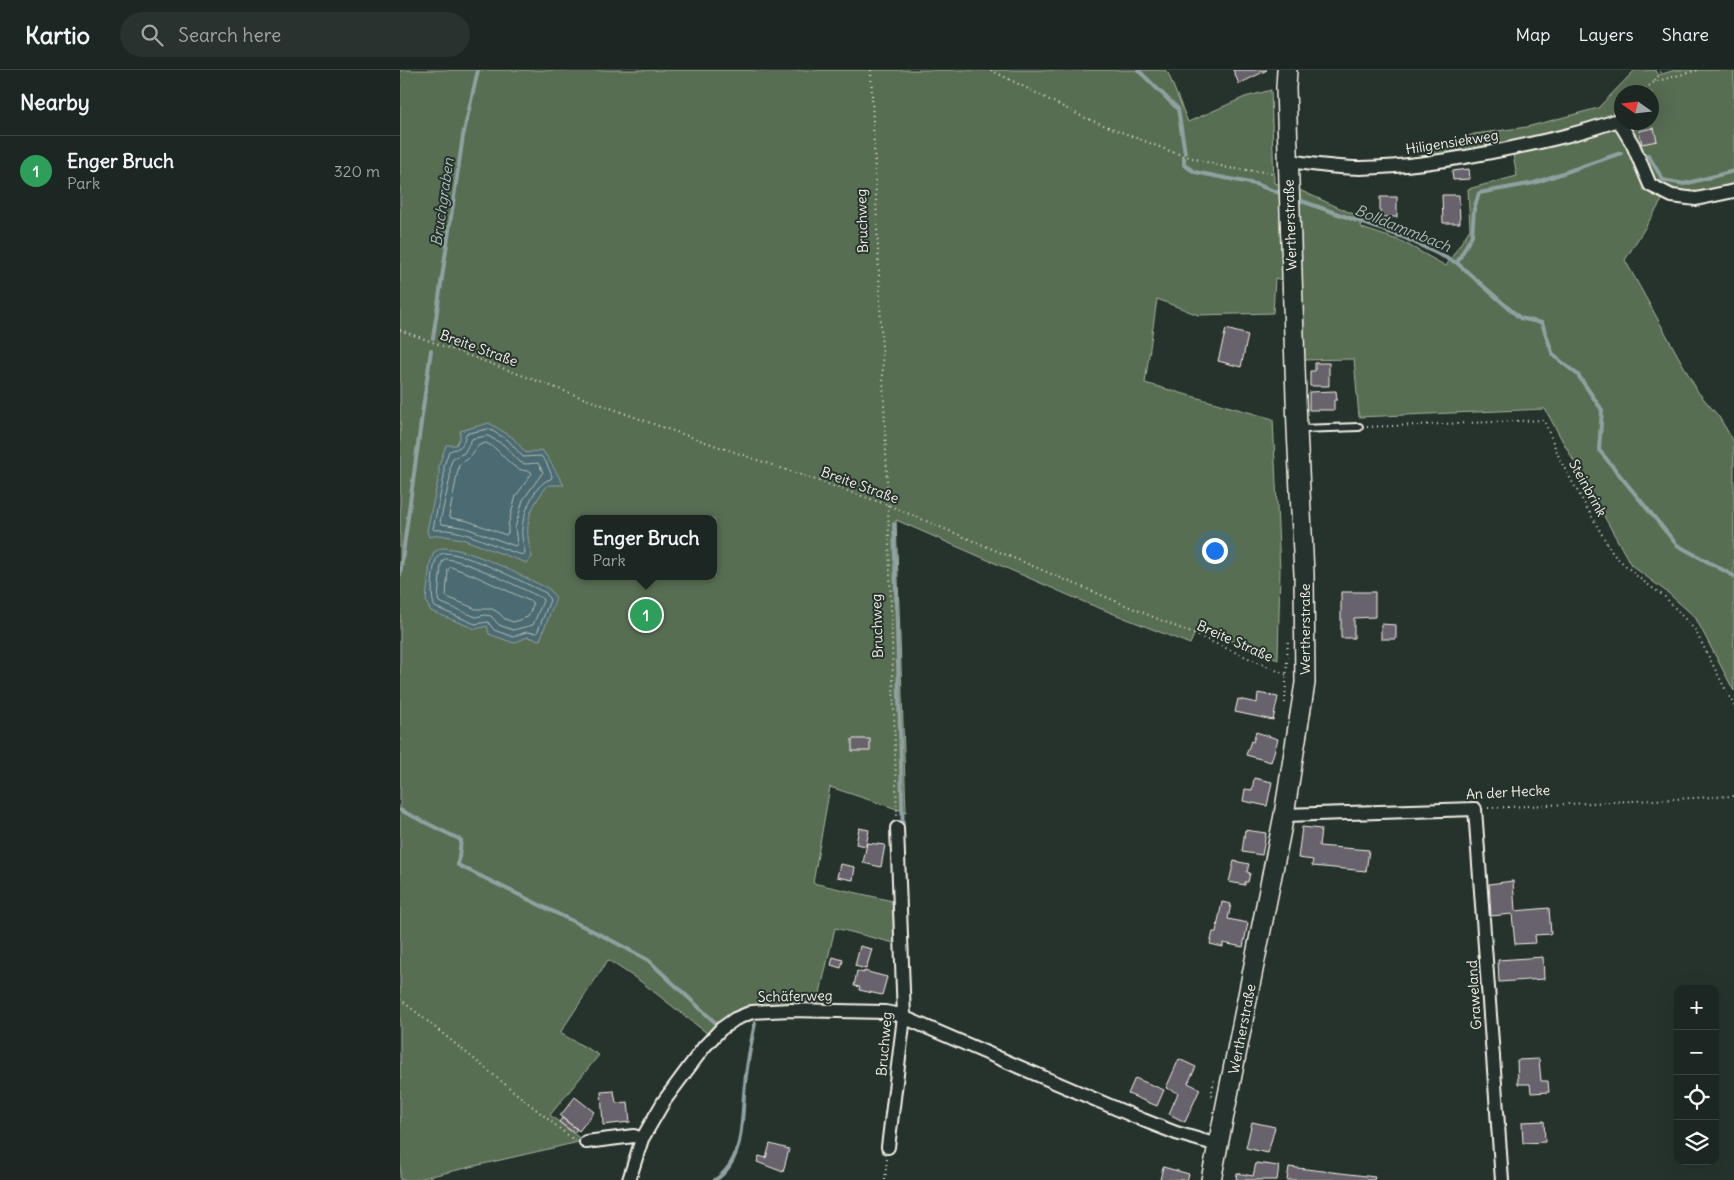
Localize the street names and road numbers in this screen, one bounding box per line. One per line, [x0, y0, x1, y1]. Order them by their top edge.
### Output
street label: Hiligensiekweg [1404, 126, 1500, 158]
street label: Wertherstraße [1279, 179, 1301, 271]
street label: Bruchweg [852, 188, 872, 254]
street label: Breite Straße [438, 326, 520, 370]
street label: Steinbrink [1565, 456, 1611, 520]
street label: Breite Straße [819, 463, 901, 507]
street label: Wertherstraße [1296, 583, 1314, 675]
street label: Bruchweg [867, 593, 887, 659]
street label: Breite Straße [1194, 616, 1276, 666]
street label: An der Hecke [1465, 781, 1551, 803]
street label: Graweland [1463, 960, 1485, 1030]
street label: Wertherstraße [1224, 982, 1260, 1076]
street label: Schäferweg [757, 986, 833, 1006]
street label: Bruchweg [872, 1011, 896, 1077]

